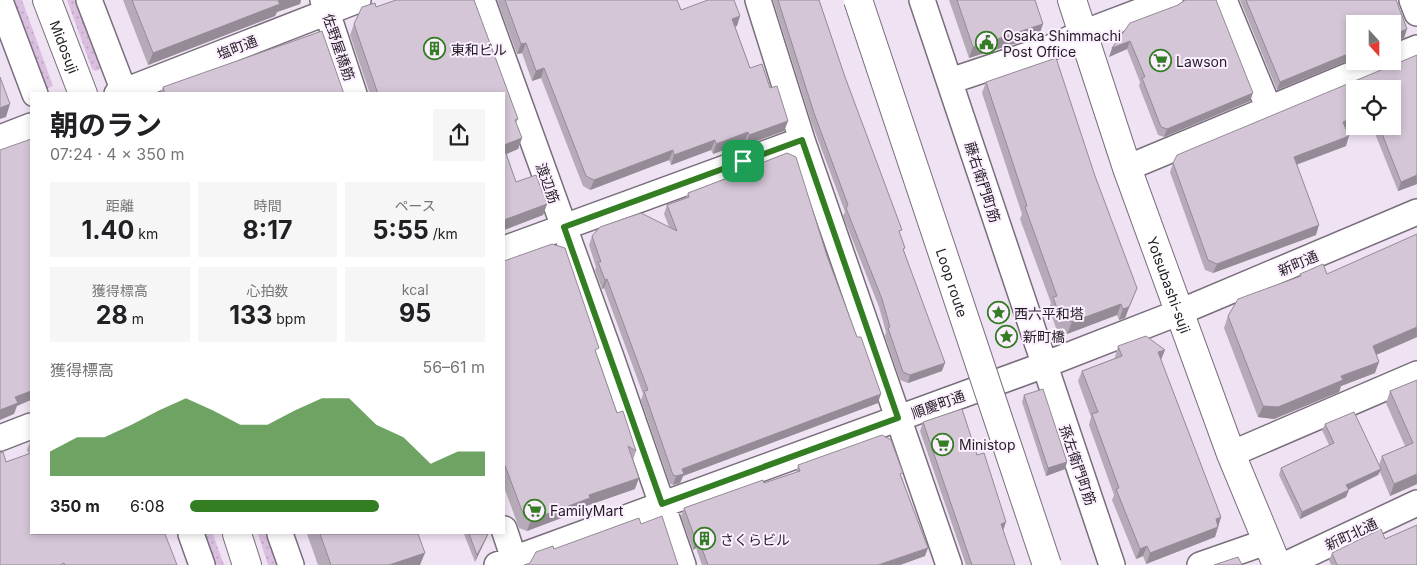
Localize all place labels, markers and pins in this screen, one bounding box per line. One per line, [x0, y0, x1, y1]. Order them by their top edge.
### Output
place label: Osaka Shimmachi Post Office [1003, 27, 1121, 60]
public building icon: Osaka Shimmachi Post Office [975, 31, 999, 55]
building icon: 東和ビル [423, 37, 447, 61]
place label: 東和ビル [451, 41, 507, 58]
supermarket icon: Lawson [1148, 49, 1172, 73]
place label: Lawson [1176, 53, 1227, 70]
pin [722, 140, 764, 182]
place icon: 西六平和塔 [986, 301, 1010, 325]
place label: 西六平和塔 [1014, 305, 1084, 322]
place icon: 新町橋 [995, 324, 1019, 348]
place label: 新町橋 [1023, 328, 1065, 345]
supermarket icon: Ministop [931, 432, 955, 456]
place label: Ministop [959, 436, 1016, 453]
supermarket icon: FamilyMart [522, 498, 546, 522]
place label: FamilyMart [550, 502, 624, 519]
building icon: さくらビル [692, 527, 716, 551]
place label: さくらビル [720, 531, 790, 548]

